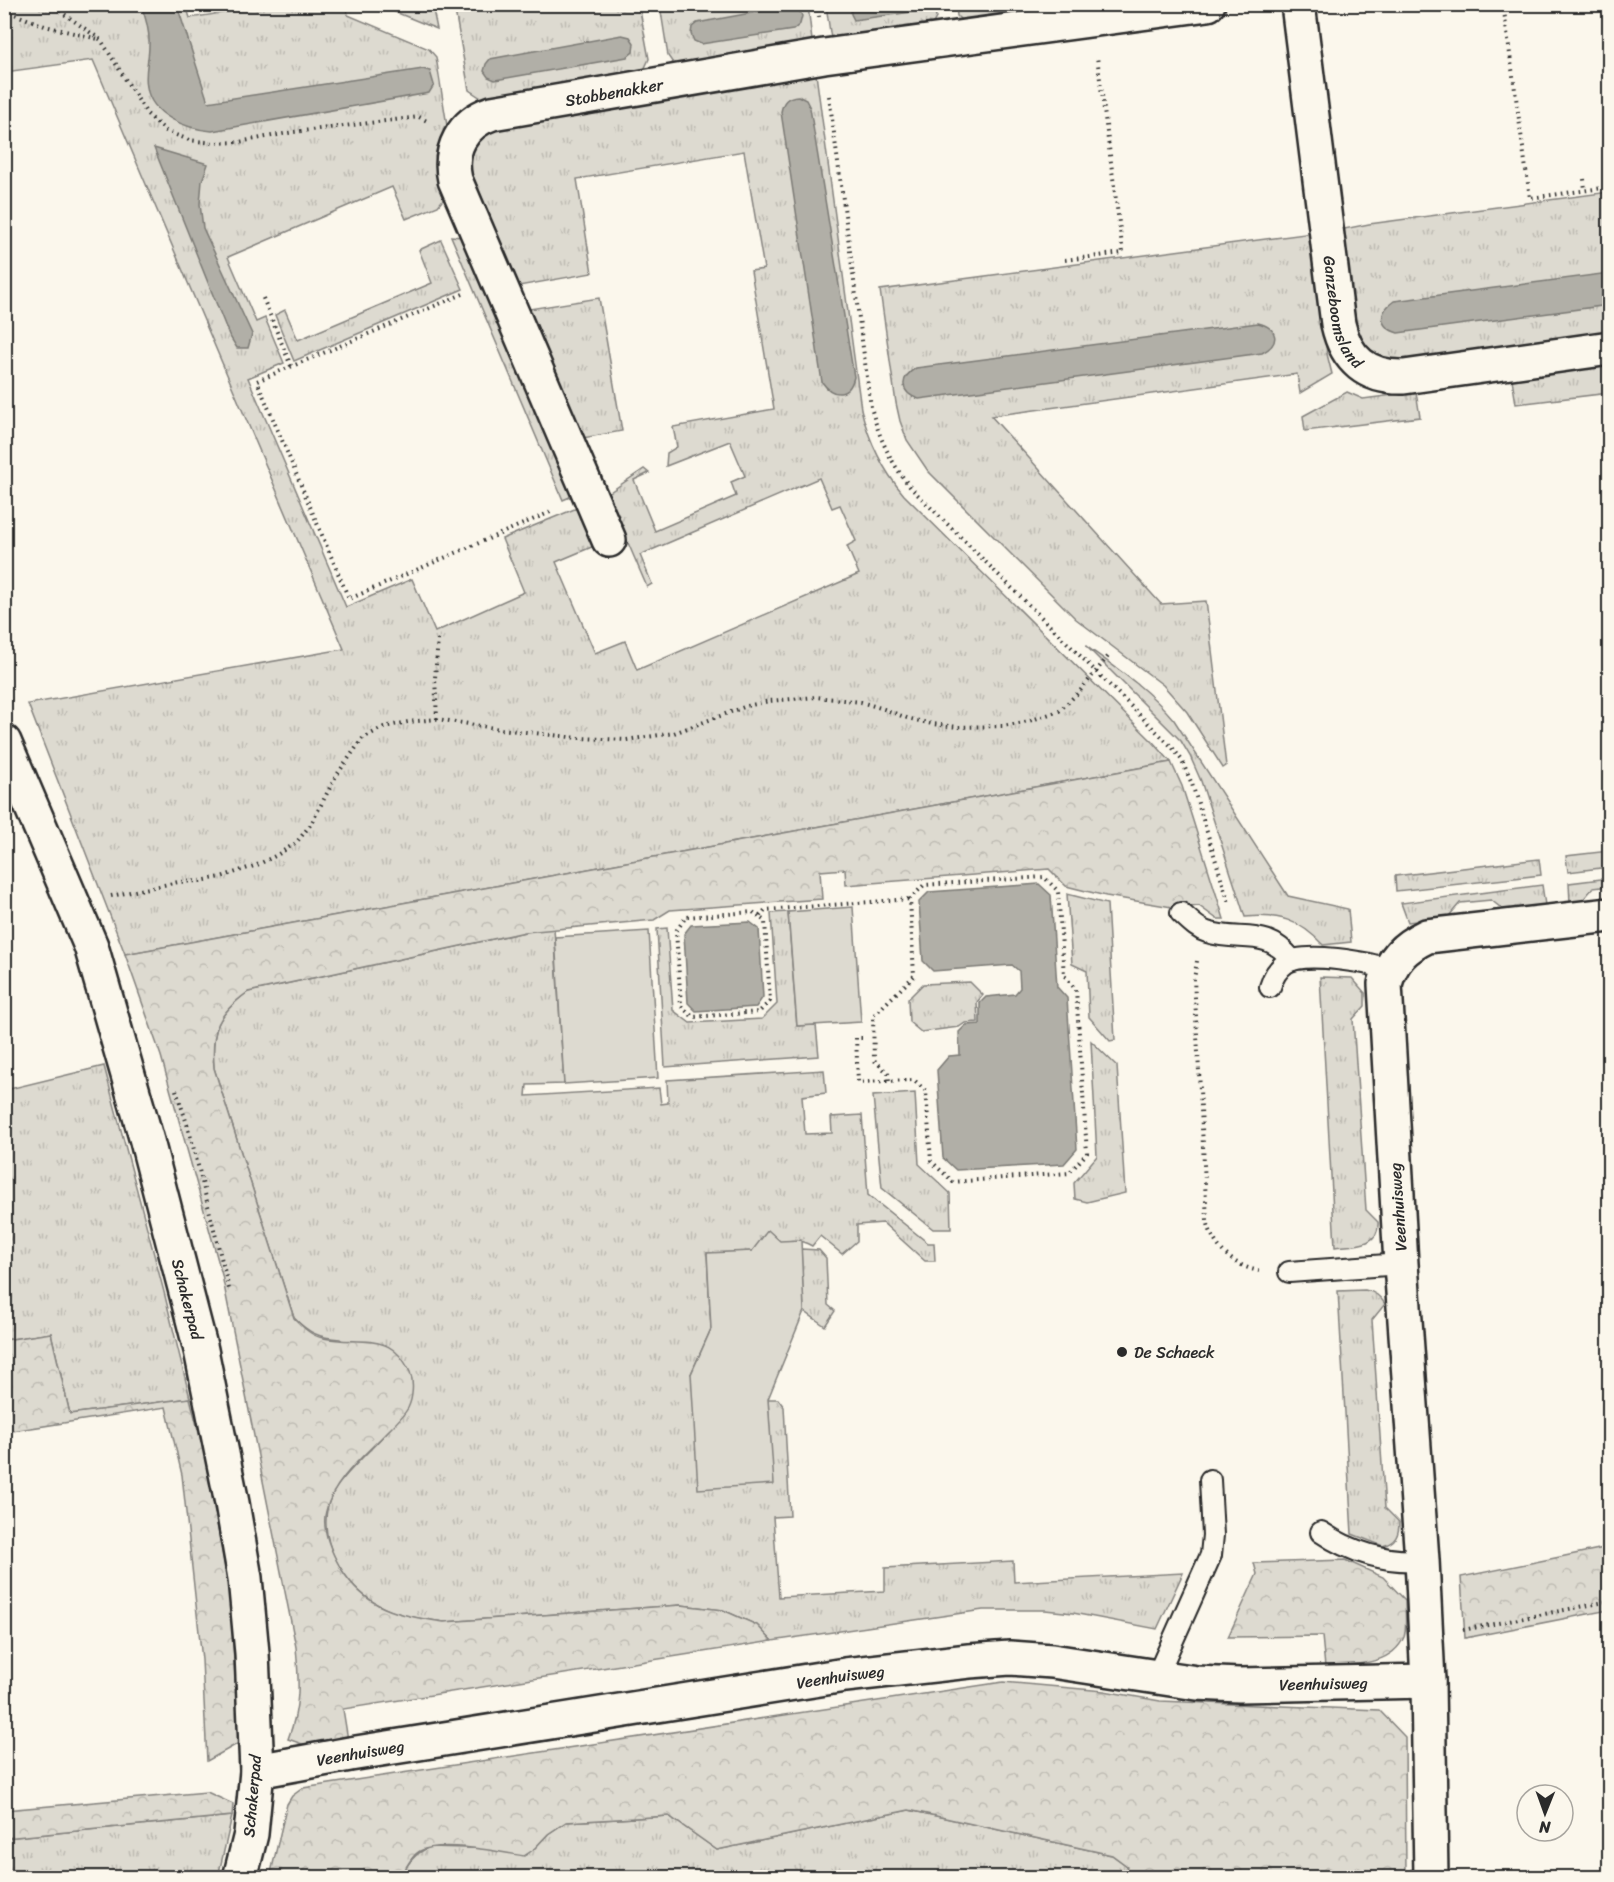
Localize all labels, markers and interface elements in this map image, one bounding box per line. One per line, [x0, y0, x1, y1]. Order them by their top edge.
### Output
street label: Stobbenakker [563, 69, 667, 115]
street label: Ganzeboomsland [1315, 254, 1372, 377]
street label: Veenhuisweg [1380, 1162, 1416, 1252]
street label: Schakerpad [163, 1255, 213, 1344]
place label: De Schaeck [1134, 1338, 1215, 1367]
marker: De Schaeck [1115, 1345, 1129, 1359]
street label: Veenhuisweg [794, 1656, 886, 1697]
street label: Veenhuisweg [1279, 1668, 1368, 1699]
street label: Veenhuisweg [314, 1731, 406, 1774]
street label: Schakerpad [234, 1752, 270, 1838]
north arrow [1515, 1783, 1575, 1843]
text: N [1538, 1813, 1552, 1842]

